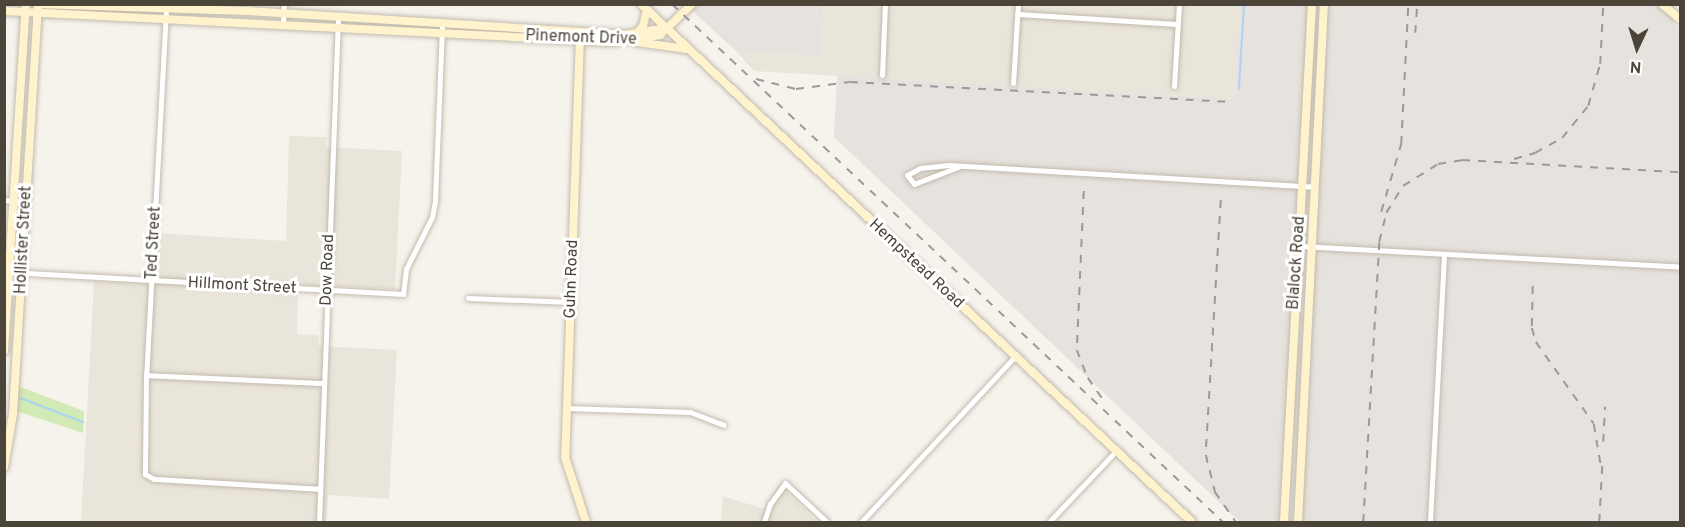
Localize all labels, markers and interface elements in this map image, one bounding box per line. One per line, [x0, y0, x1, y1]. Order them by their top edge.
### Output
north arrow [1607, 18, 1667, 78]
street label: Pinemont Drive [525, 26, 637, 50]
text: N [1629, 56, 1642, 76]
street label: Hollister Street [12, 185, 36, 295]
street label: Ted Street [142, 206, 166, 280]
street label: Hempstead Road [865, 215, 967, 313]
street label: Blalock Road [1284, 216, 1310, 310]
street label: Dow Road [317, 234, 339, 306]
street label: Guhn Road [561, 239, 583, 319]
street label: Hillmont Street [187, 274, 297, 298]

